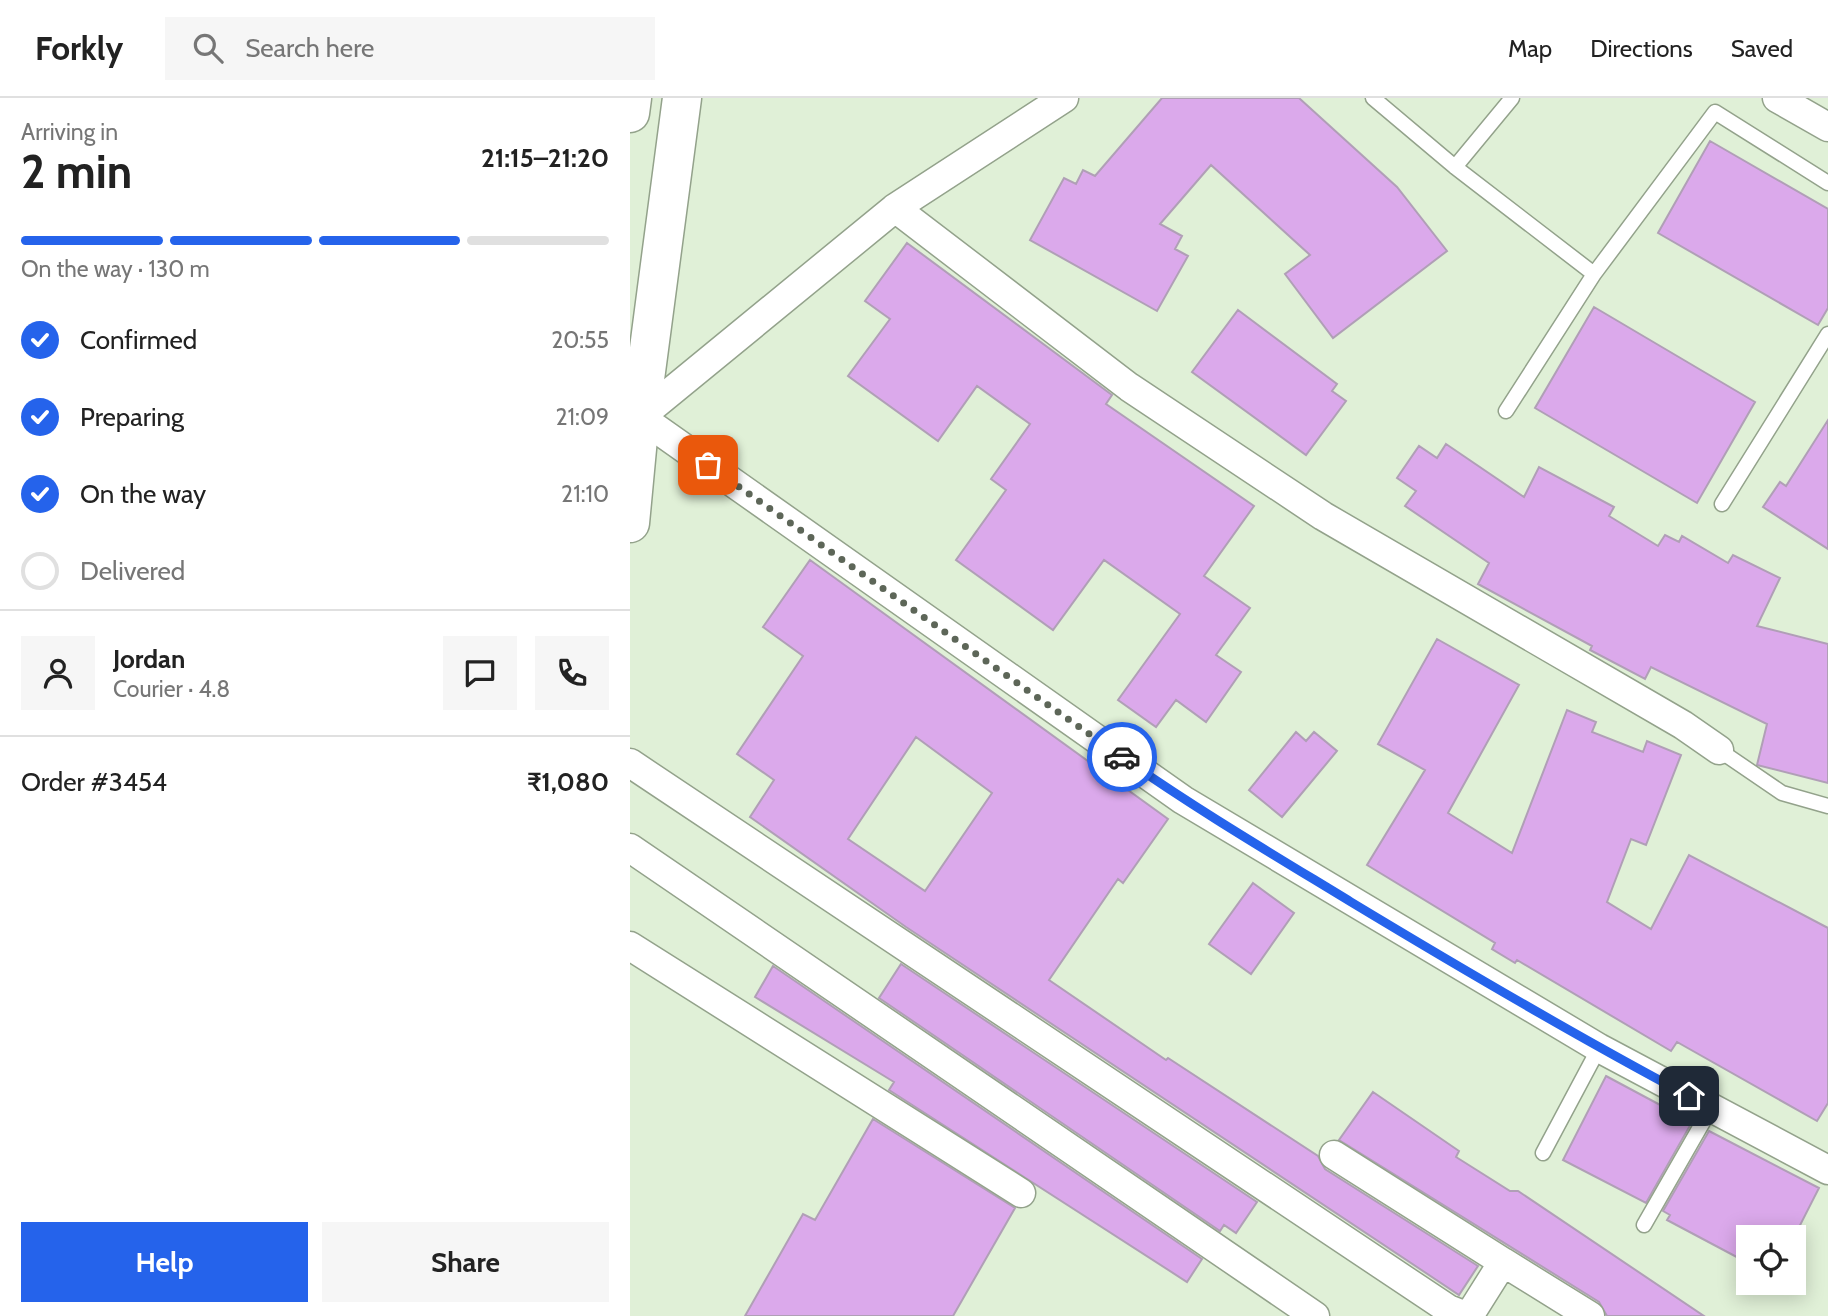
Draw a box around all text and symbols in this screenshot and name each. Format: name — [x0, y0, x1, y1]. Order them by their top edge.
search box — [165, 17, 655, 80]
text: Forkly — [35, 28, 123, 68]
icon: search — [189, 29, 227, 67]
text: Search here — [245, 32, 374, 64]
text: Map — [1508, 34, 1552, 63]
text: Directions — [1590, 34, 1693, 63]
text: Saved — [1731, 34, 1793, 63]
text: Arriving in — [21, 118, 118, 146]
text: 21:15–21:20 — [481, 142, 609, 174]
text: 2 min — [21, 144, 132, 200]
text: On the way · 130 m — [21, 255, 210, 283]
icon: check — [21, 321, 59, 359]
text: Confirmed — [80, 324, 197, 356]
text: 20:55 — [551, 326, 609, 354]
icon: check — [21, 398, 59, 436]
text: Preparing — [80, 401, 184, 433]
text: 21:09 — [556, 403, 609, 431]
pin — [678, 435, 738, 495]
icon: bag — [689, 446, 727, 484]
icon: check — [21, 475, 59, 513]
text: On the way — [80, 478, 206, 510]
text: 21:10 — [561, 480, 609, 508]
text: Delivered — [80, 555, 185, 587]
button: person — [21, 636, 95, 710]
button: chat — [443, 636, 517, 710]
button: phone — [535, 636, 609, 710]
text: Jordan — [113, 643, 185, 675]
text: Courier · 4.8 — [113, 675, 230, 703]
courier — [1087, 722, 1157, 792]
icon: car — [1103, 738, 1141, 776]
text: Order #3454 — [21, 766, 167, 798]
text: ₹1,080 — [527, 766, 609, 798]
pin — [1659, 1066, 1719, 1126]
icon: home — [1670, 1077, 1708, 1115]
button: Help — [21, 1222, 308, 1302]
button: Share — [322, 1222, 609, 1302]
map controls — [1736, 1225, 1806, 1295]
button: locate — [1736, 1225, 1806, 1295]

